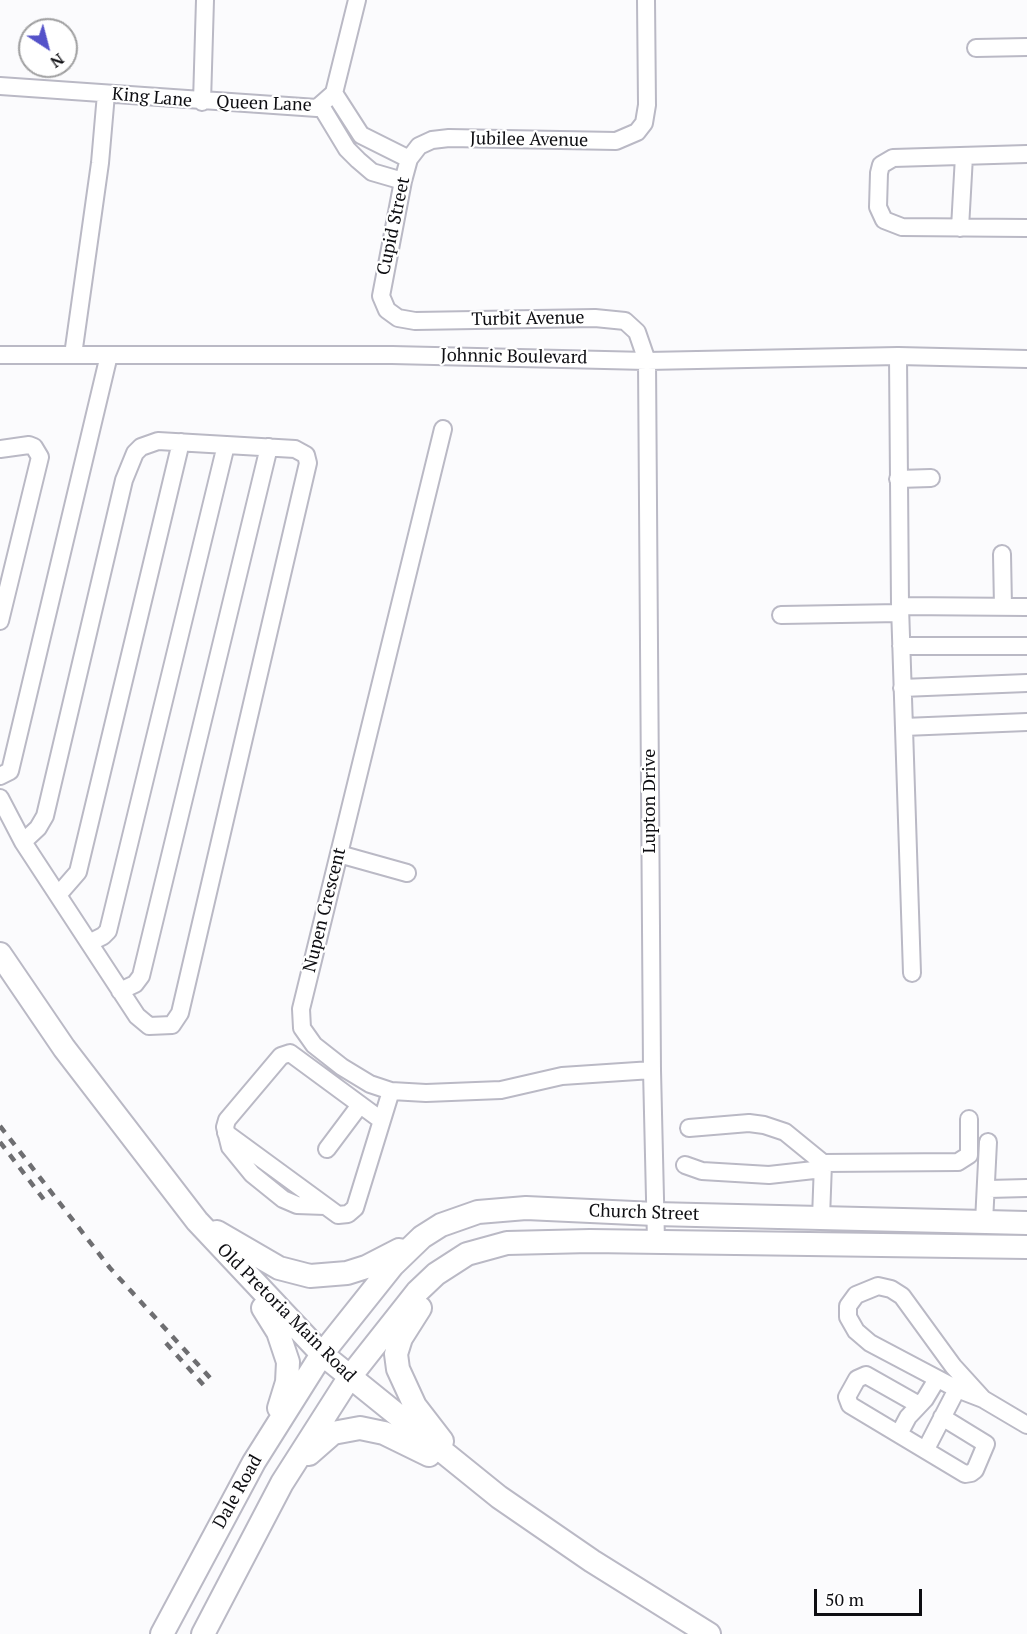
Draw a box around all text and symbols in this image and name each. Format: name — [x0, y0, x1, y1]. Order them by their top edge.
north arrow — [18, 18, 78, 78]
text: N — [46, 48, 69, 73]
street label: King Lane — [111, 84, 193, 112]
street label: Queen Lane — [216, 92, 312, 116]
street label: Jubilee Avenue — [470, 128, 588, 152]
street label: Cupid Street — [373, 175, 415, 277]
street label: Turbit Avenue — [471, 307, 585, 331]
street label: Johnnic Boulevard — [440, 345, 588, 369]
street label: Lupton Drive — [639, 749, 661, 853]
street label: Nupen Crescent — [299, 845, 351, 975]
street label: Church Street — [588, 1200, 700, 1226]
street label: Old Pretoria Main Road — [212, 1239, 360, 1387]
street label: Dale Road — [209, 1451, 267, 1533]
scale bar — [817, 1577, 925, 1615]
text: 50 m — [825, 1587, 864, 1611]

